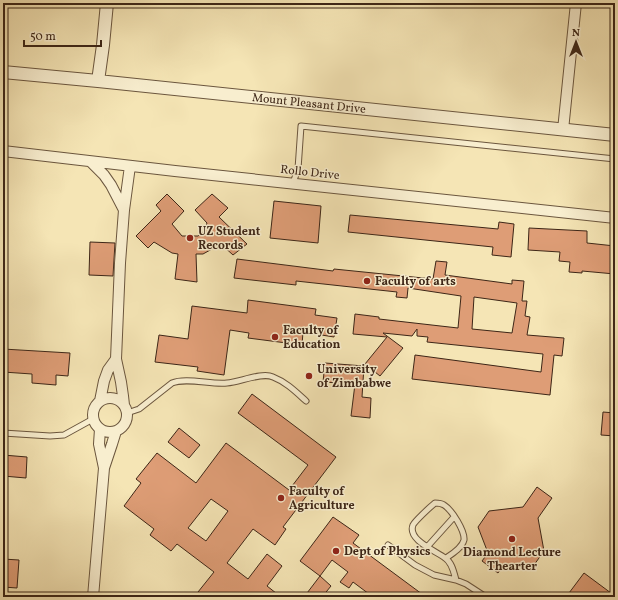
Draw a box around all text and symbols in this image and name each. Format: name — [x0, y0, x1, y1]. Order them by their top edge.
scale bar — [24, 22, 101, 48]
north arrow — [556, 22, 596, 62]
text: N — [572, 26, 580, 41]
text: 50 m — [30, 29, 56, 45]
street label: Mount Pleasant Drive — [251, 90, 367, 118]
street label: Rollo Drive — [279, 162, 341, 184]
place label: UZ Student Records — [198, 224, 261, 254]
marker: UZ Student Records — [185, 233, 195, 243]
place label: Faculty of arts — [375, 274, 456, 290]
marker: Faculty of arts — [362, 276, 372, 286]
place label: Faculty of Education — [283, 323, 340, 353]
marker: Faculty of Education — [270, 332, 280, 342]
place label: University of Zimbabwe — [317, 362, 391, 392]
marker: University of Zimbabwe — [304, 371, 314, 381]
place label: Faculty of Agriculture — [289, 484, 355, 514]
marker: Faculty of Agriculture — [276, 493, 286, 503]
marker: Diamond Lecture Thearter — [507, 534, 517, 544]
place label: Dept of Physics — [344, 544, 431, 560]
place label: Diamond Lecture Thearter — [463, 545, 561, 575]
marker: Dept of Physics — [331, 546, 341, 556]

